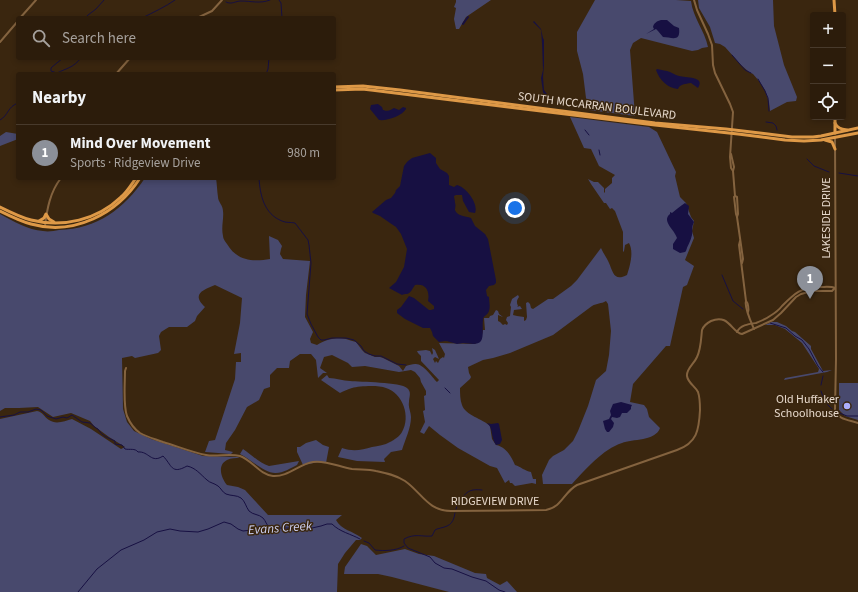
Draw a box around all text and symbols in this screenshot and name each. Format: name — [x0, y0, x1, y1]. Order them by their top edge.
map controls — [810, 12, 846, 120]
button: + — [810, 12, 846, 48]
search box — [16, 16, 336, 60]
icon: search — [30, 27, 52, 49]
text: Search here — [62, 28, 136, 49]
button: − — [810, 48, 846, 84]
button: locate — [810, 84, 846, 120]
text: Nearby — [32, 86, 86, 110]
street label: SOUTH MCCARRAN BOULEVARD — [517, 88, 677, 124]
text: Mind Over Movement — [70, 133, 211, 154]
text: 1 — [42, 144, 48, 162]
text: 980 m — [287, 144, 320, 162]
text: Sports · Ridgeview Drive — [70, 154, 200, 172]
street label: LAKESIDE DRIVE — [818, 177, 835, 259]
your location — [505, 198, 525, 218]
pin: 1 — [797, 266, 823, 299]
place label: Old Huffaker Schoolhouse — [774, 391, 840, 422]
marker: Old Huffaker Schoolhouse — [842, 401, 852, 411]
street label: RIDGEVIEW DRIVE — [451, 493, 539, 510]
water label: Evans Creek — [247, 517, 313, 539]

